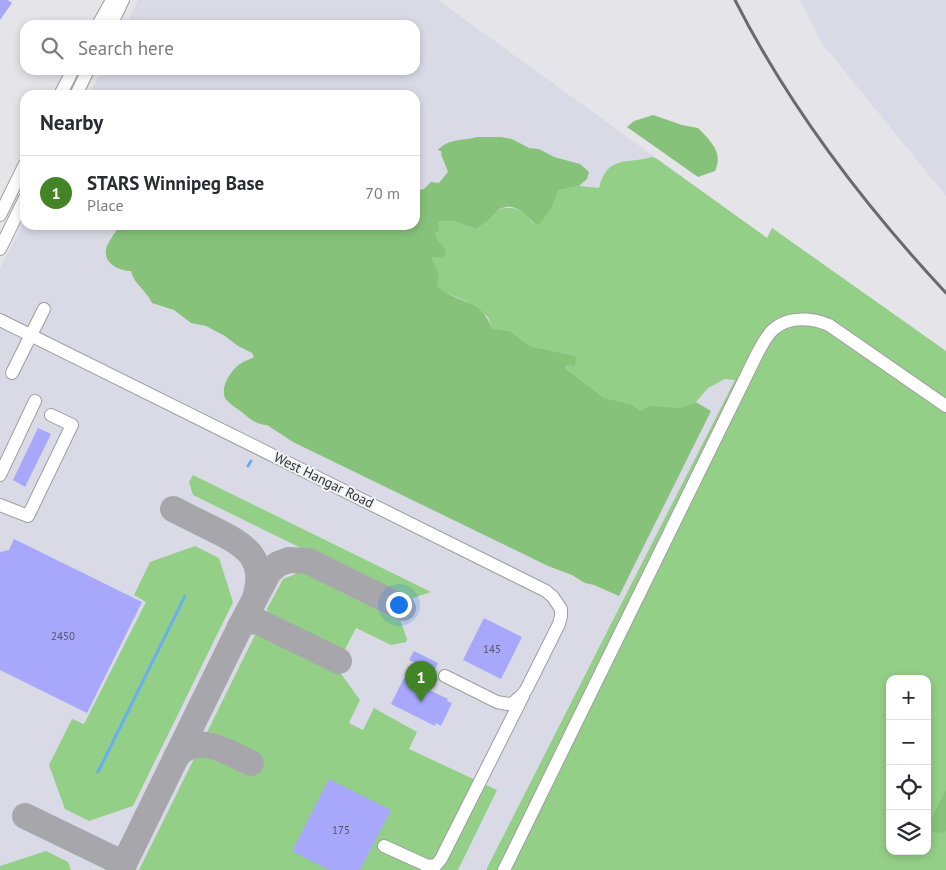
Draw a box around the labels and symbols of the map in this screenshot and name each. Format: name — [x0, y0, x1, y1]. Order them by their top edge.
street label: West Hangar Road — [271, 448, 377, 512]
your location — [386, 592, 412, 618]
house number: 2450 — [51, 629, 75, 643]
house number: 145 — [483, 642, 501, 656]
pin: 1 — [405, 661, 437, 702]
house number: 175 — [332, 823, 350, 837]

